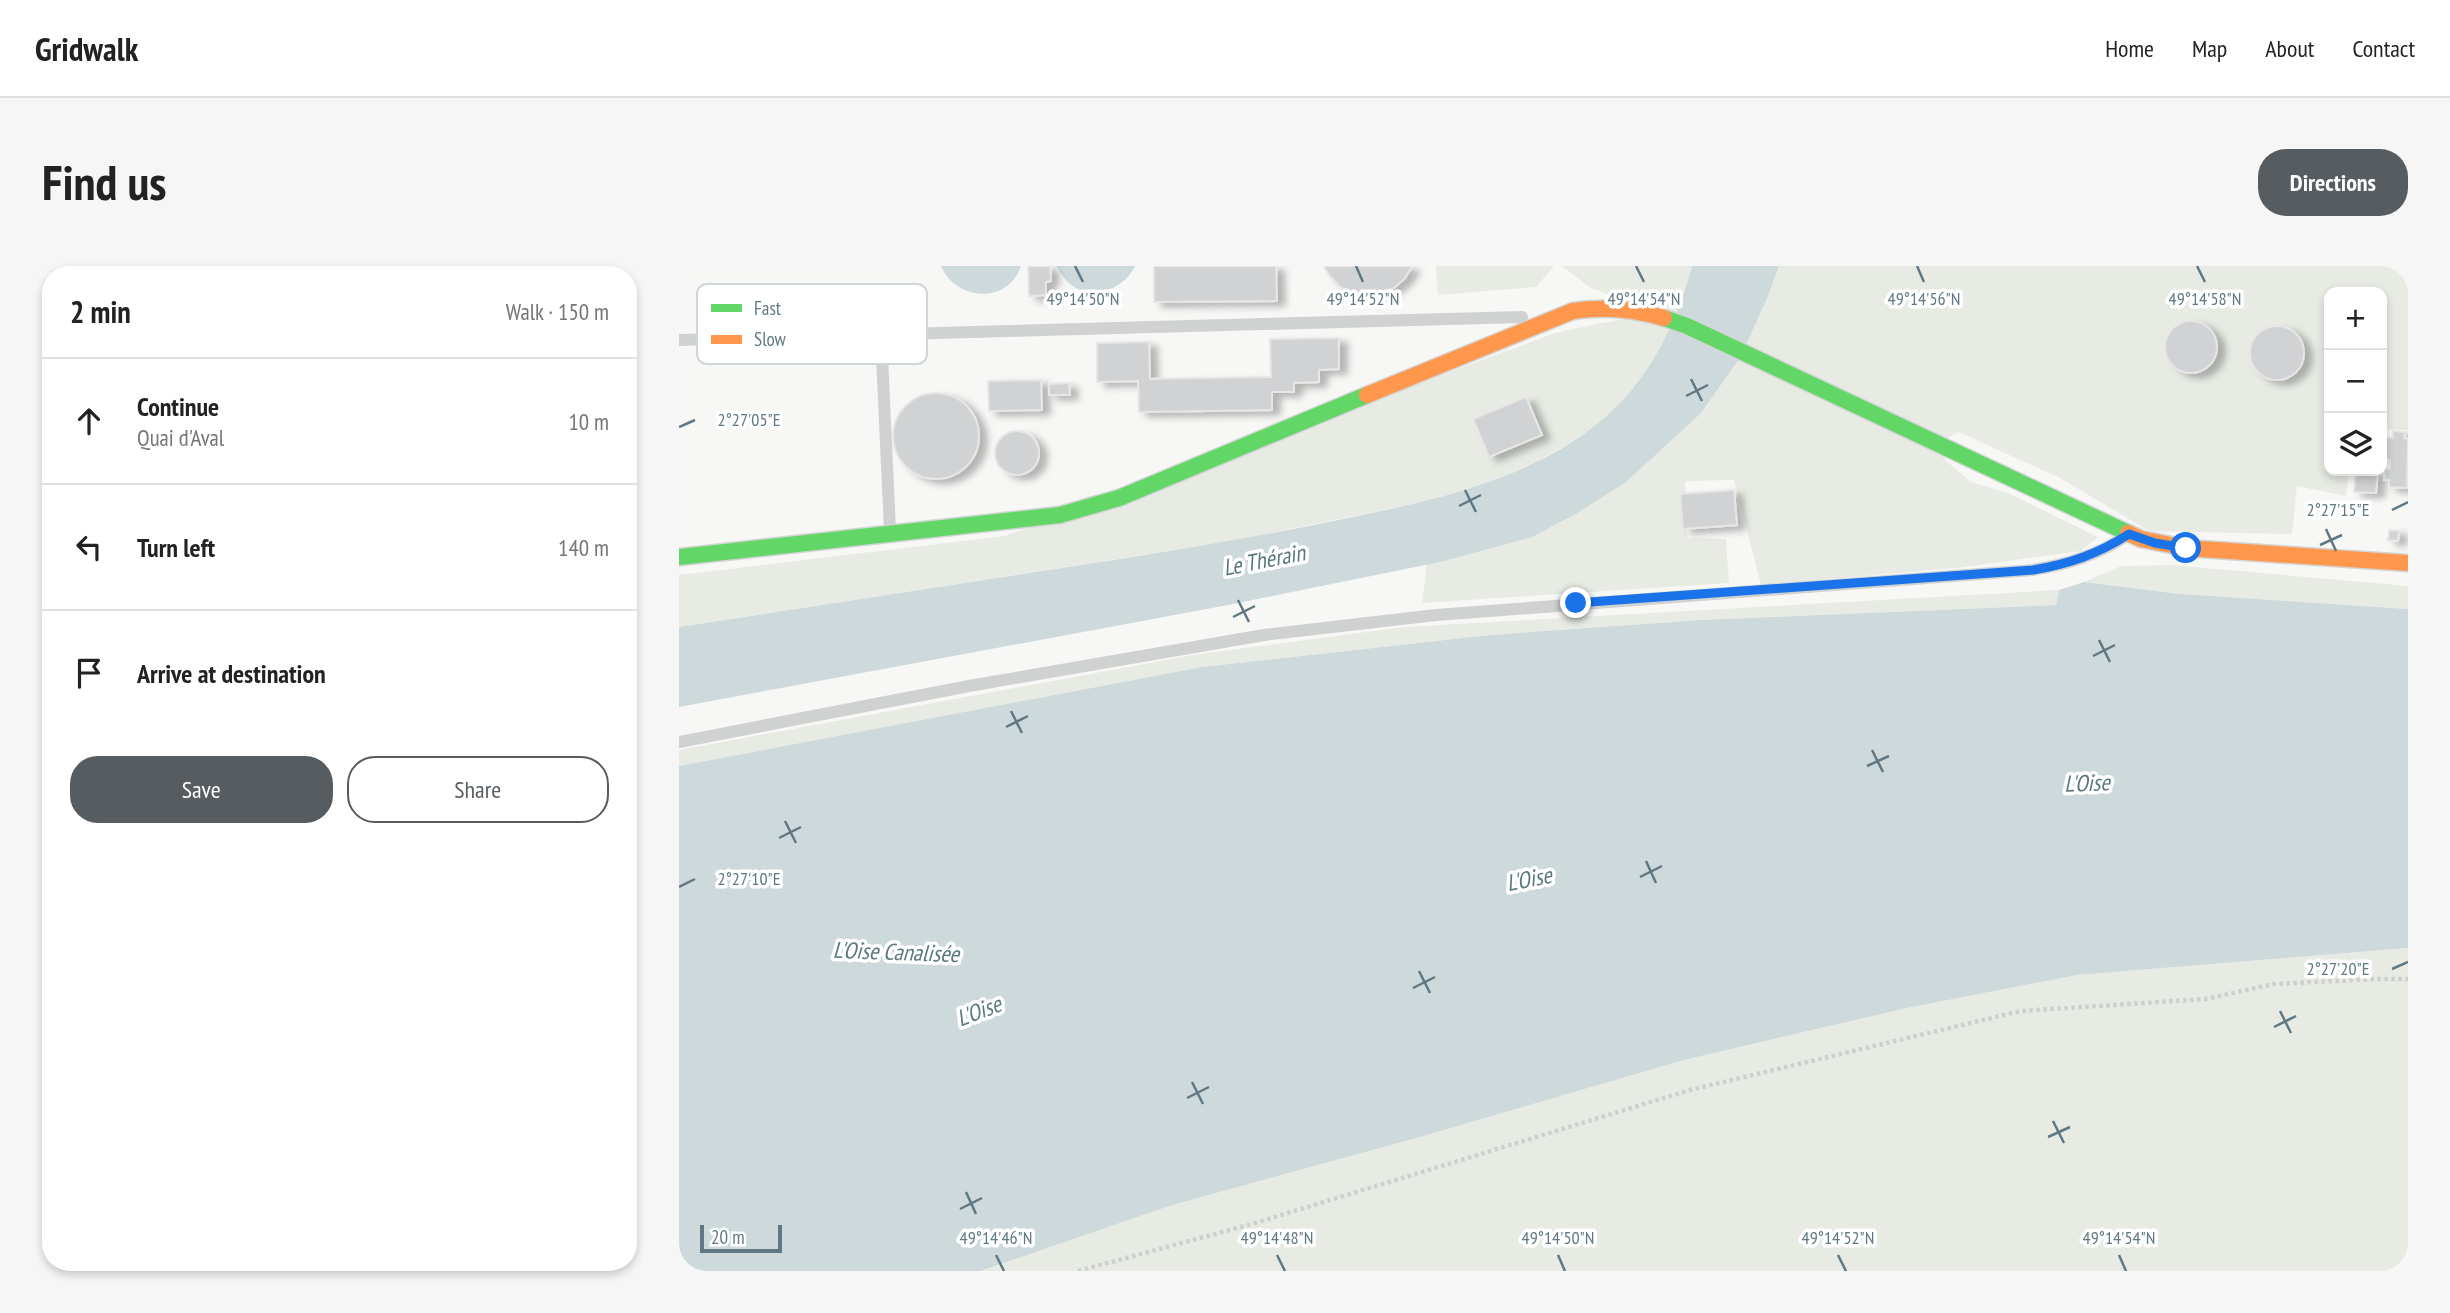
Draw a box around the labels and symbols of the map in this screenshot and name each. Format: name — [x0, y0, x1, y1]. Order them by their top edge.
legend — [697, 284, 927, 364]
text: 49°14'50"N — [1047, 287, 1119, 310]
text: 49°14'52"N — [1327, 287, 1399, 310]
text: 49°14'54"N — [1608, 287, 1680, 310]
text: 49°14'56"N — [1888, 287, 1960, 310]
text: 49°14'58"N — [2169, 287, 2241, 310]
text: Fast — [754, 296, 782, 320]
text: Slow — [754, 327, 787, 351]
text: 2°27'05"E — [718, 408, 780, 431]
text: 2°27'15"E — [2307, 498, 2369, 521]
route start — [2170, 532, 2201, 563]
water label: Le Thérain — [1220, 537, 1309, 582]
route end — [1560, 587, 1591, 618]
water label: L'Oise — [2064, 767, 2112, 798]
water label: L'Oise — [1504, 860, 1555, 897]
text: 2°27'10"E — [718, 867, 780, 890]
water label: L'Oise Canalisée — [833, 935, 961, 968]
text: 2°27'20"E — [2307, 957, 2369, 980]
water label: L'Oise — [952, 988, 1007, 1032]
scale bar — [700, 1222, 782, 1254]
text: 49°14'46"N — [960, 1226, 1032, 1249]
text: 49°14'48"N — [1241, 1226, 1313, 1249]
text: 49°14'50"N — [1522, 1226, 1594, 1249]
text: 49°14'52"N — [1802, 1226, 1874, 1249]
text: 49°14'54"N — [2083, 1226, 2155, 1249]

